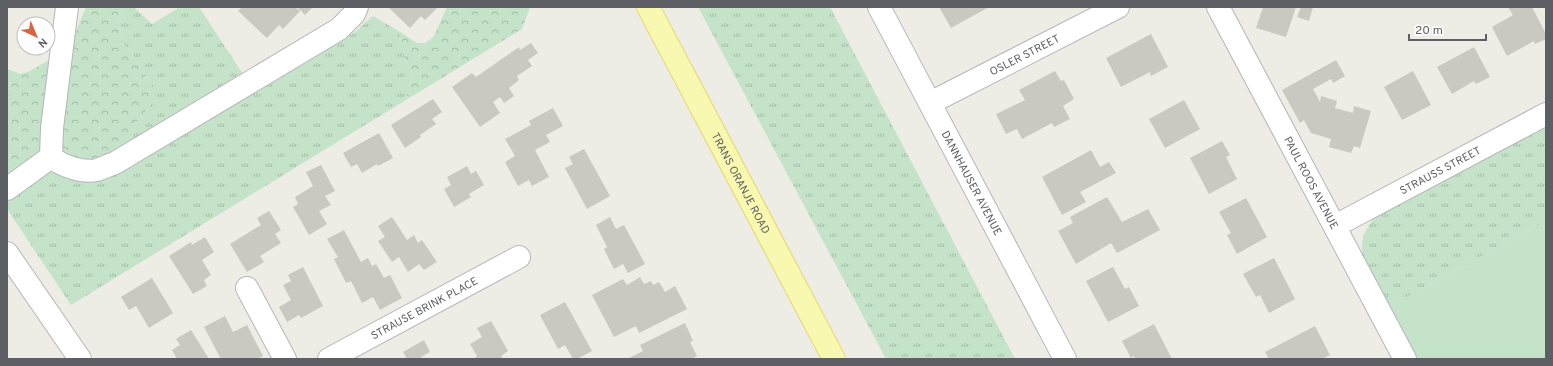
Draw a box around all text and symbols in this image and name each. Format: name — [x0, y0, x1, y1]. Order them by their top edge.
north arrow — [16, 16, 56, 56]
scale bar — [1409, 16, 1486, 42]
text: 20 m — [1415, 23, 1443, 39]
street label: OSLER STREET — [987, 32, 1062, 79]
text: N — [35, 35, 50, 50]
street label: DANNHAUSER AVENUE — [938, 129, 1004, 238]
street label: TRANS ORANJE ROAD — [708, 130, 773, 236]
street label: PAUL ROOS AVENUE — [1280, 134, 1341, 232]
street label: STRAUSS STREET — [1398, 144, 1484, 198]
street label: STRAUSE BRINK PLACE — [369, 274, 480, 343]

